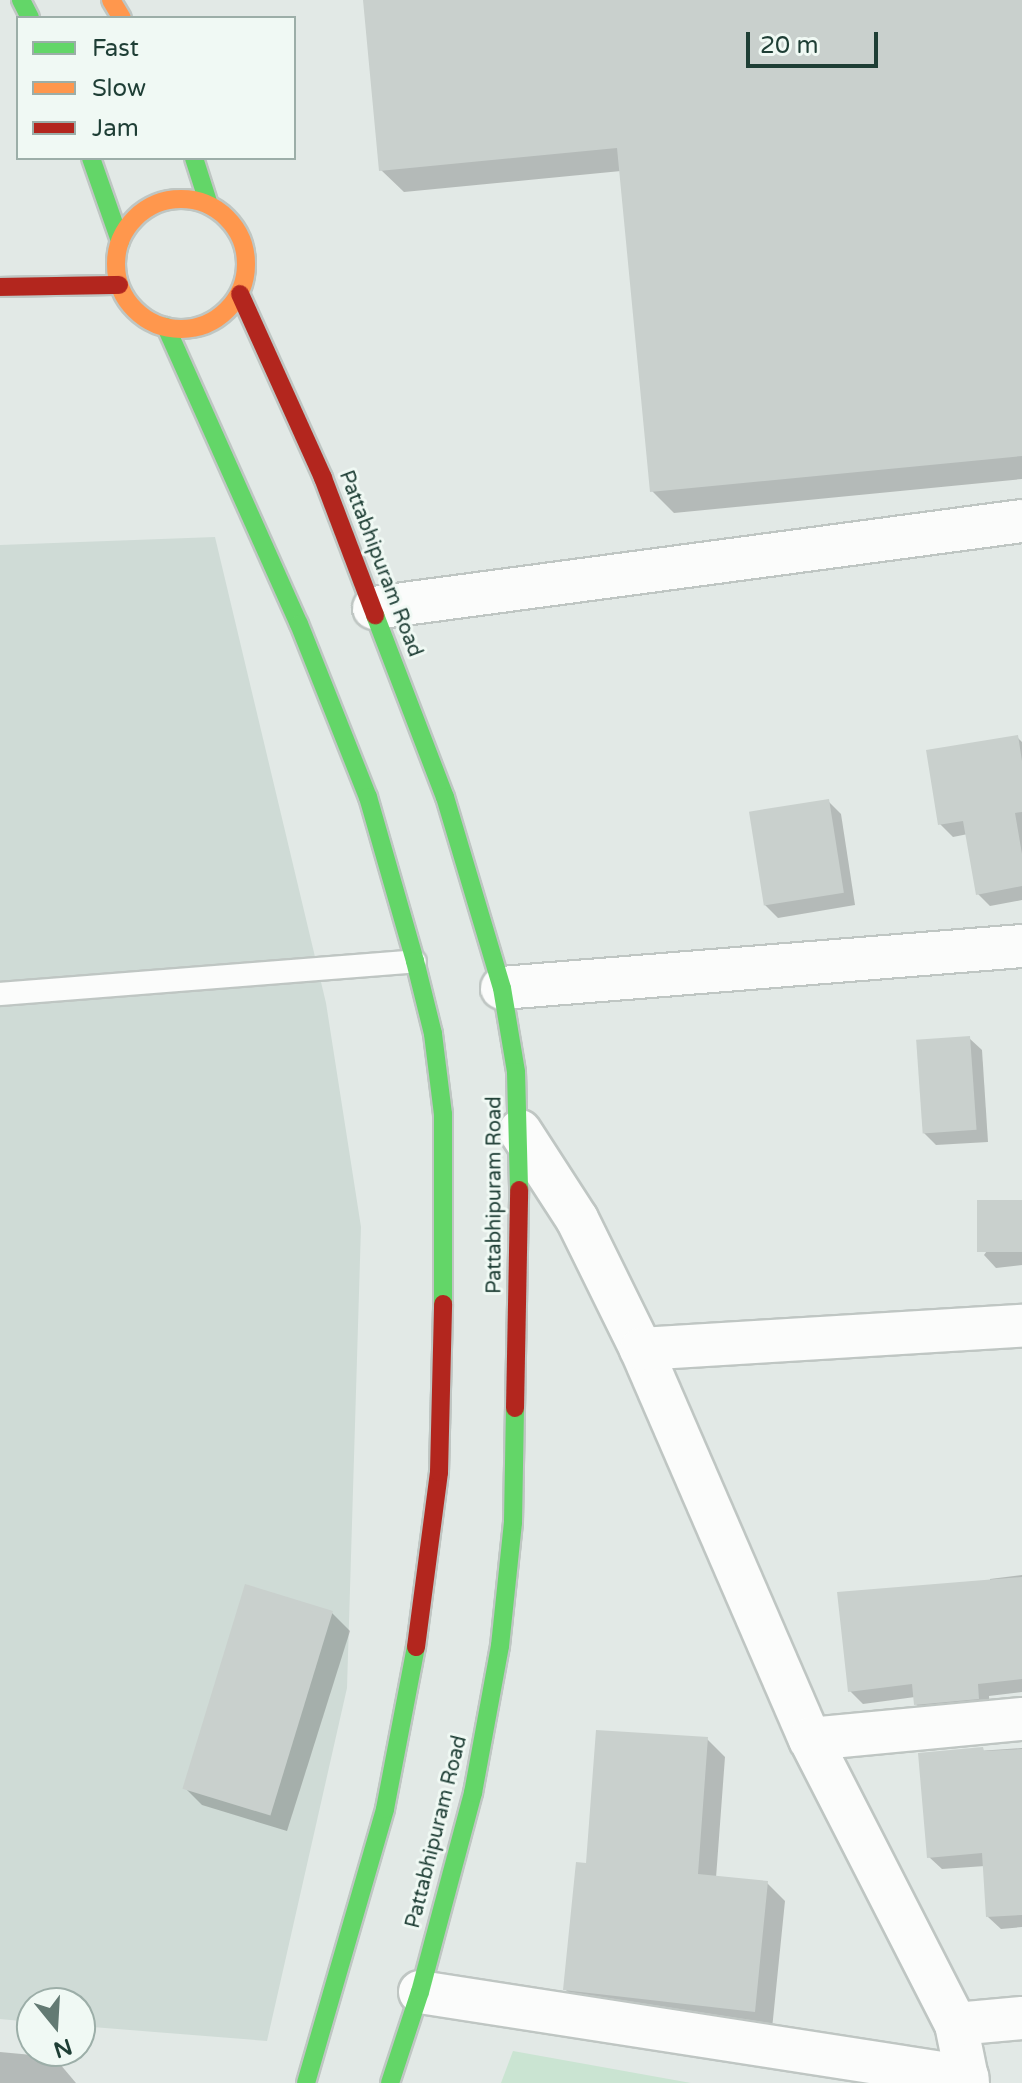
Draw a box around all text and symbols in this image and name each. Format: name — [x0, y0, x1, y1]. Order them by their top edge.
legend — [16, 16, 296, 160]
scale bar — [750, 16, 882, 66]
text: 20 m — [760, 31, 818, 60]
text: Fast — [92, 34, 139, 63]
text: Slow — [92, 74, 146, 103]
text: Jam — [92, 114, 139, 143]
street label: Pattabhipuram Road — [333, 467, 427, 661]
street label: Pattabhipuram Road — [483, 1096, 507, 1294]
street label: Pattabhipuram Road — [401, 1733, 473, 1931]
north arrow — [16, 1987, 96, 2067]
text: N — [50, 2033, 75, 2063]

